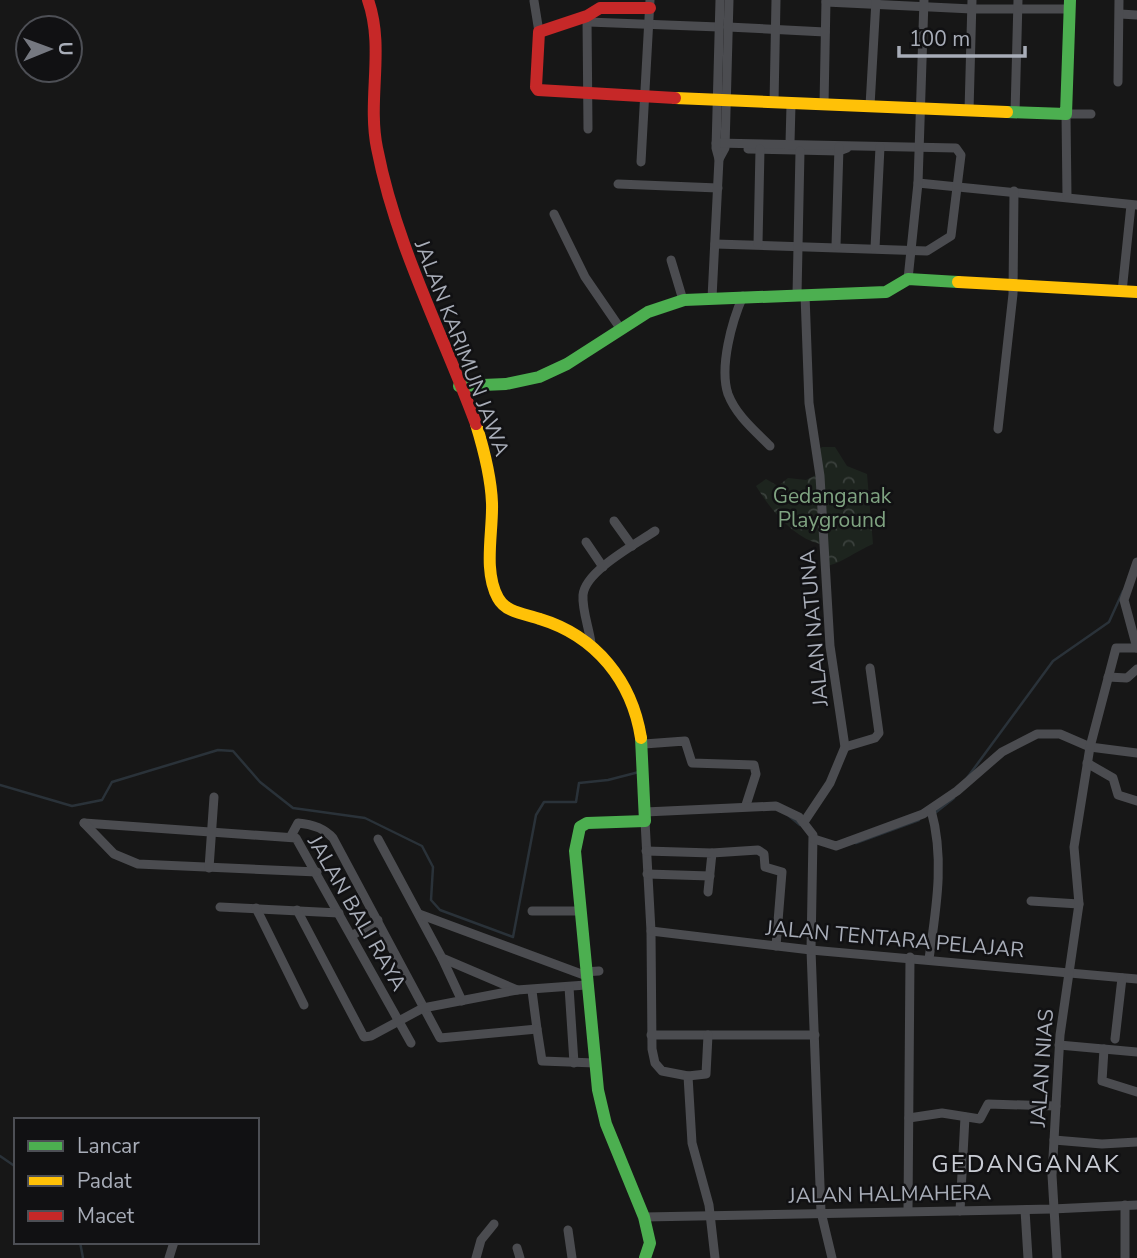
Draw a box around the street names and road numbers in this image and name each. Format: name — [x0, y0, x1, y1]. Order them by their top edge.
street label: JALAN KARIMUN JAWA — [408, 235, 516, 460]
street label: JALAN NATUNA — [793, 548, 835, 709]
street label: JALAN BALI RAYA — [301, 829, 413, 996]
street label: JALAN TENTARA PELAJAR — [764, 914, 1025, 964]
street label: JALAN NIAS — [1024, 1008, 1060, 1129]
street label: JALAN HALMAHERA — [787, 1178, 992, 1210]

